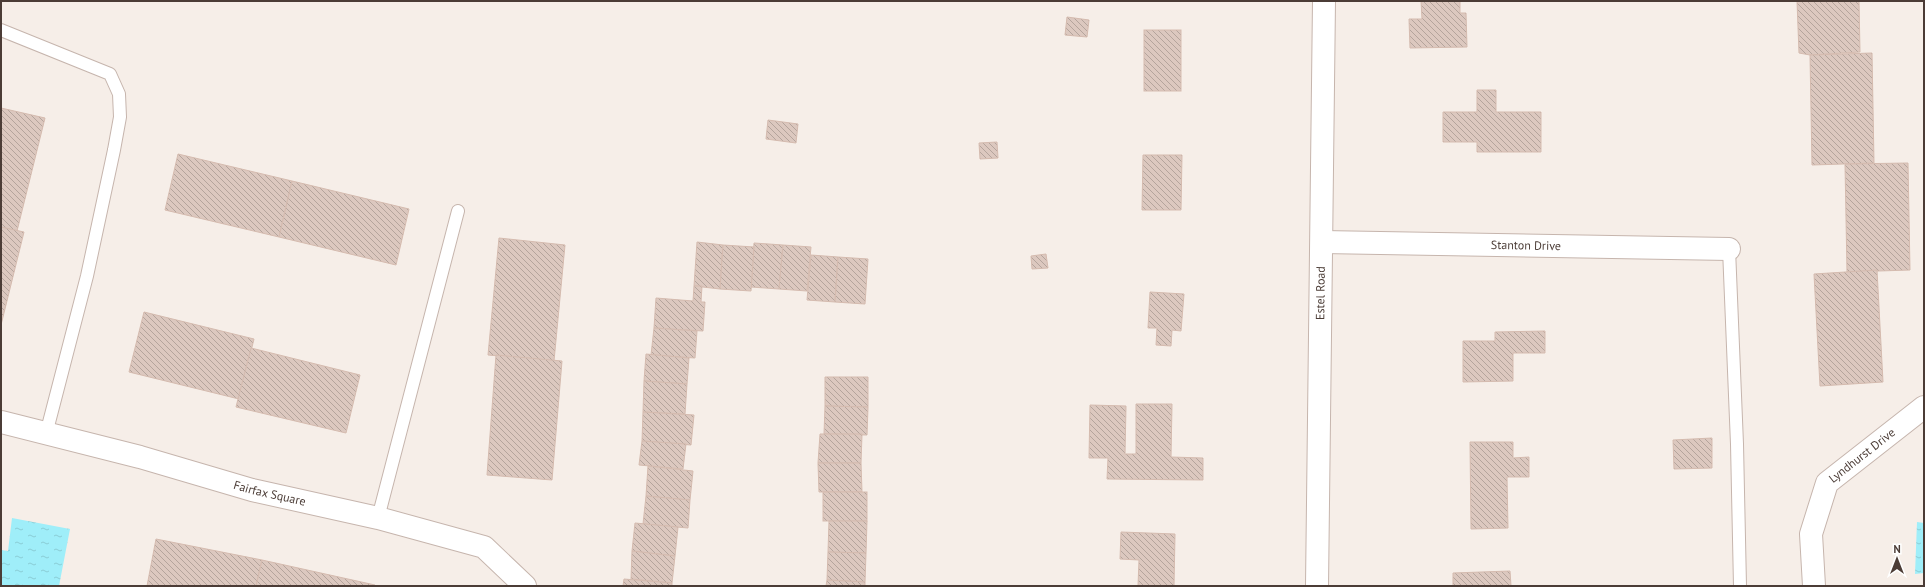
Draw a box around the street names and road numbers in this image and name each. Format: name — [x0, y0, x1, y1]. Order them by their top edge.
street label: Stanton Drive — [1491, 237, 1561, 253]
street label: Estel Road — [1312, 266, 1328, 320]
street label: Lyndhurst Drive — [1826, 425, 1898, 486]
street label: Fairfax Square — [232, 477, 307, 509]

